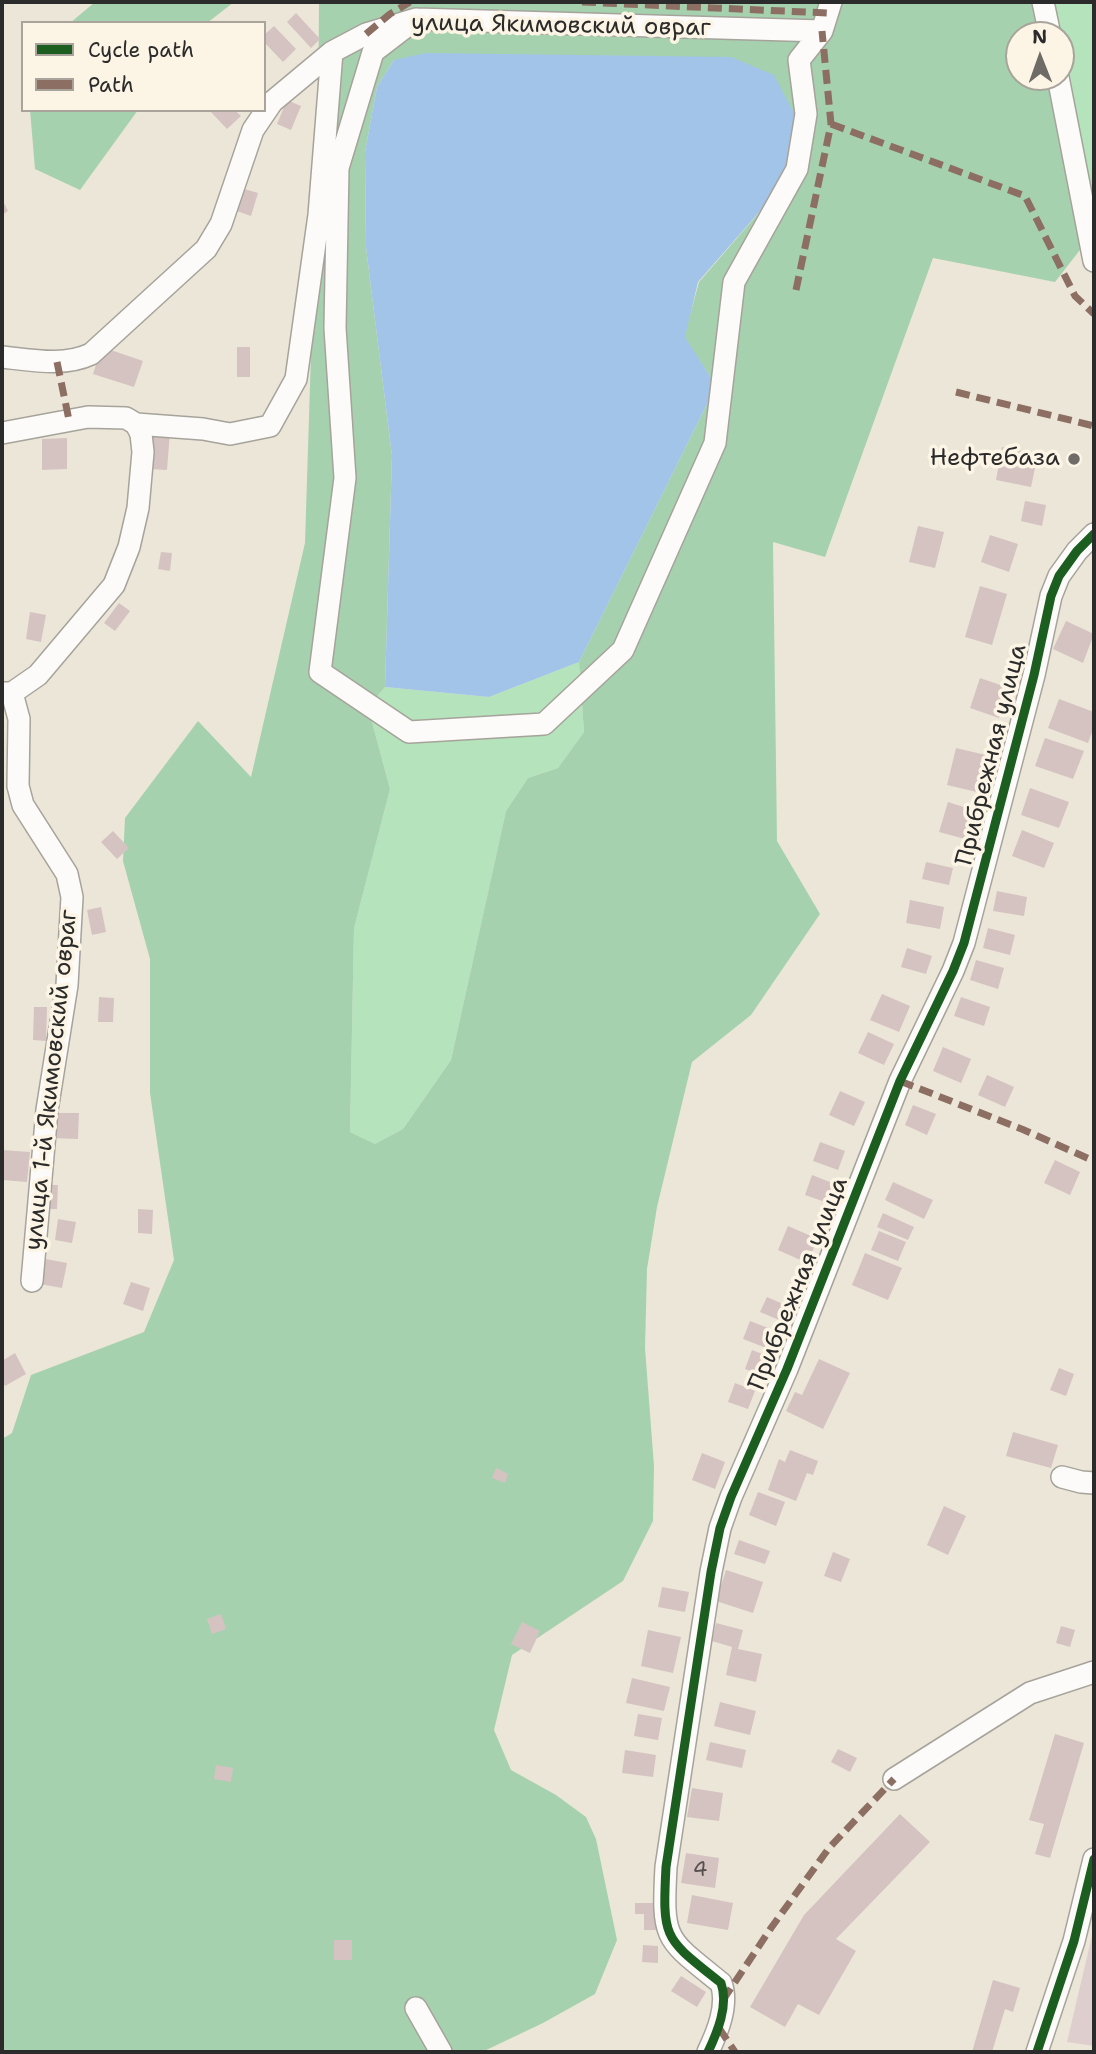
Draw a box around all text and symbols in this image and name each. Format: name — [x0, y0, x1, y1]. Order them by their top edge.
street label: улица Якимовский овраг — [411, 9, 711, 43]
legend — [21, 21, 266, 112]
north arrow — [1005, 21, 1075, 91]
text: N — [1032, 24, 1047, 49]
text: Cycle path — [88, 36, 194, 64]
text: Path — [88, 71, 134, 99]
place label: Нефтебаза — [930, 445, 1060, 473]
marker: Нефтебаза — [1066, 451, 1082, 467]
street label: Прибрежная улица — [951, 641, 1033, 869]
street label: улица 1-й Якимовский овраг — [20, 908, 84, 1252]
street label: Прибрежная улица — [743, 1173, 855, 1395]
house number: 4 — [693, 1858, 707, 1884]

